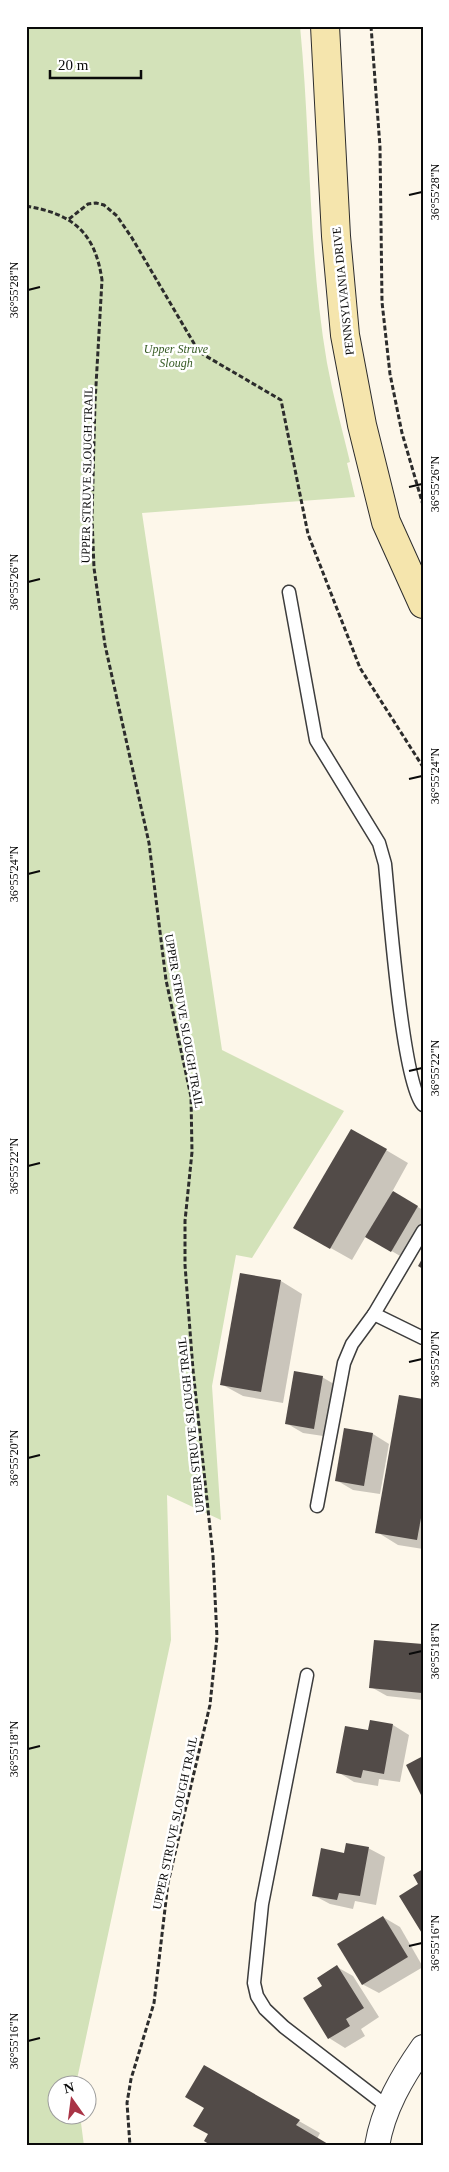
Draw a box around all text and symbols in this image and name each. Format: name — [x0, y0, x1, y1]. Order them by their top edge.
scale bar — [50, 48, 141, 80]
text: 20 m — [58, 57, 89, 73]
text: 36°55'28"N — [428, 163, 442, 220]
street label: PENNSYLVANIA DRIVE — [329, 226, 357, 356]
text: 36°55'28"N — [7, 261, 21, 318]
park label: Upper Struve Slough — [144, 342, 209, 370]
street label: UPPER STRUVE SLOUGH TRAIL — [78, 386, 96, 564]
text: 36°55'26"N — [428, 455, 442, 512]
text: 36°55'26"N — [7, 553, 21, 610]
text: 36°55'24"N — [428, 747, 442, 804]
text: 36°55'24"N — [7, 845, 21, 902]
street label: UPPER STRUVE SLOUGH TRAIL — [162, 933, 206, 1109]
text: 36°55'22"N — [428, 1039, 442, 1096]
text: 36°55'22"N — [7, 1137, 21, 1194]
text: 36°55'20"N — [428, 1330, 442, 1387]
street label: UPPER STRUVE SLOUGH TRAIL — [175, 1336, 207, 1514]
text: 36°55'20"N — [7, 1429, 21, 1486]
text: 36°55'18"N — [428, 1622, 442, 1679]
text: 36°55'18"N — [7, 1720, 21, 1777]
street label: UPPER STRUVE SLOUGH TRAIL — [150, 1735, 200, 1911]
text: 36°55'16"N — [428, 1914, 442, 1971]
text: 36°55'16"N — [7, 2012, 21, 2069]
north arrow — [48, 2074, 98, 2124]
text: N — [62, 2079, 76, 2096]

